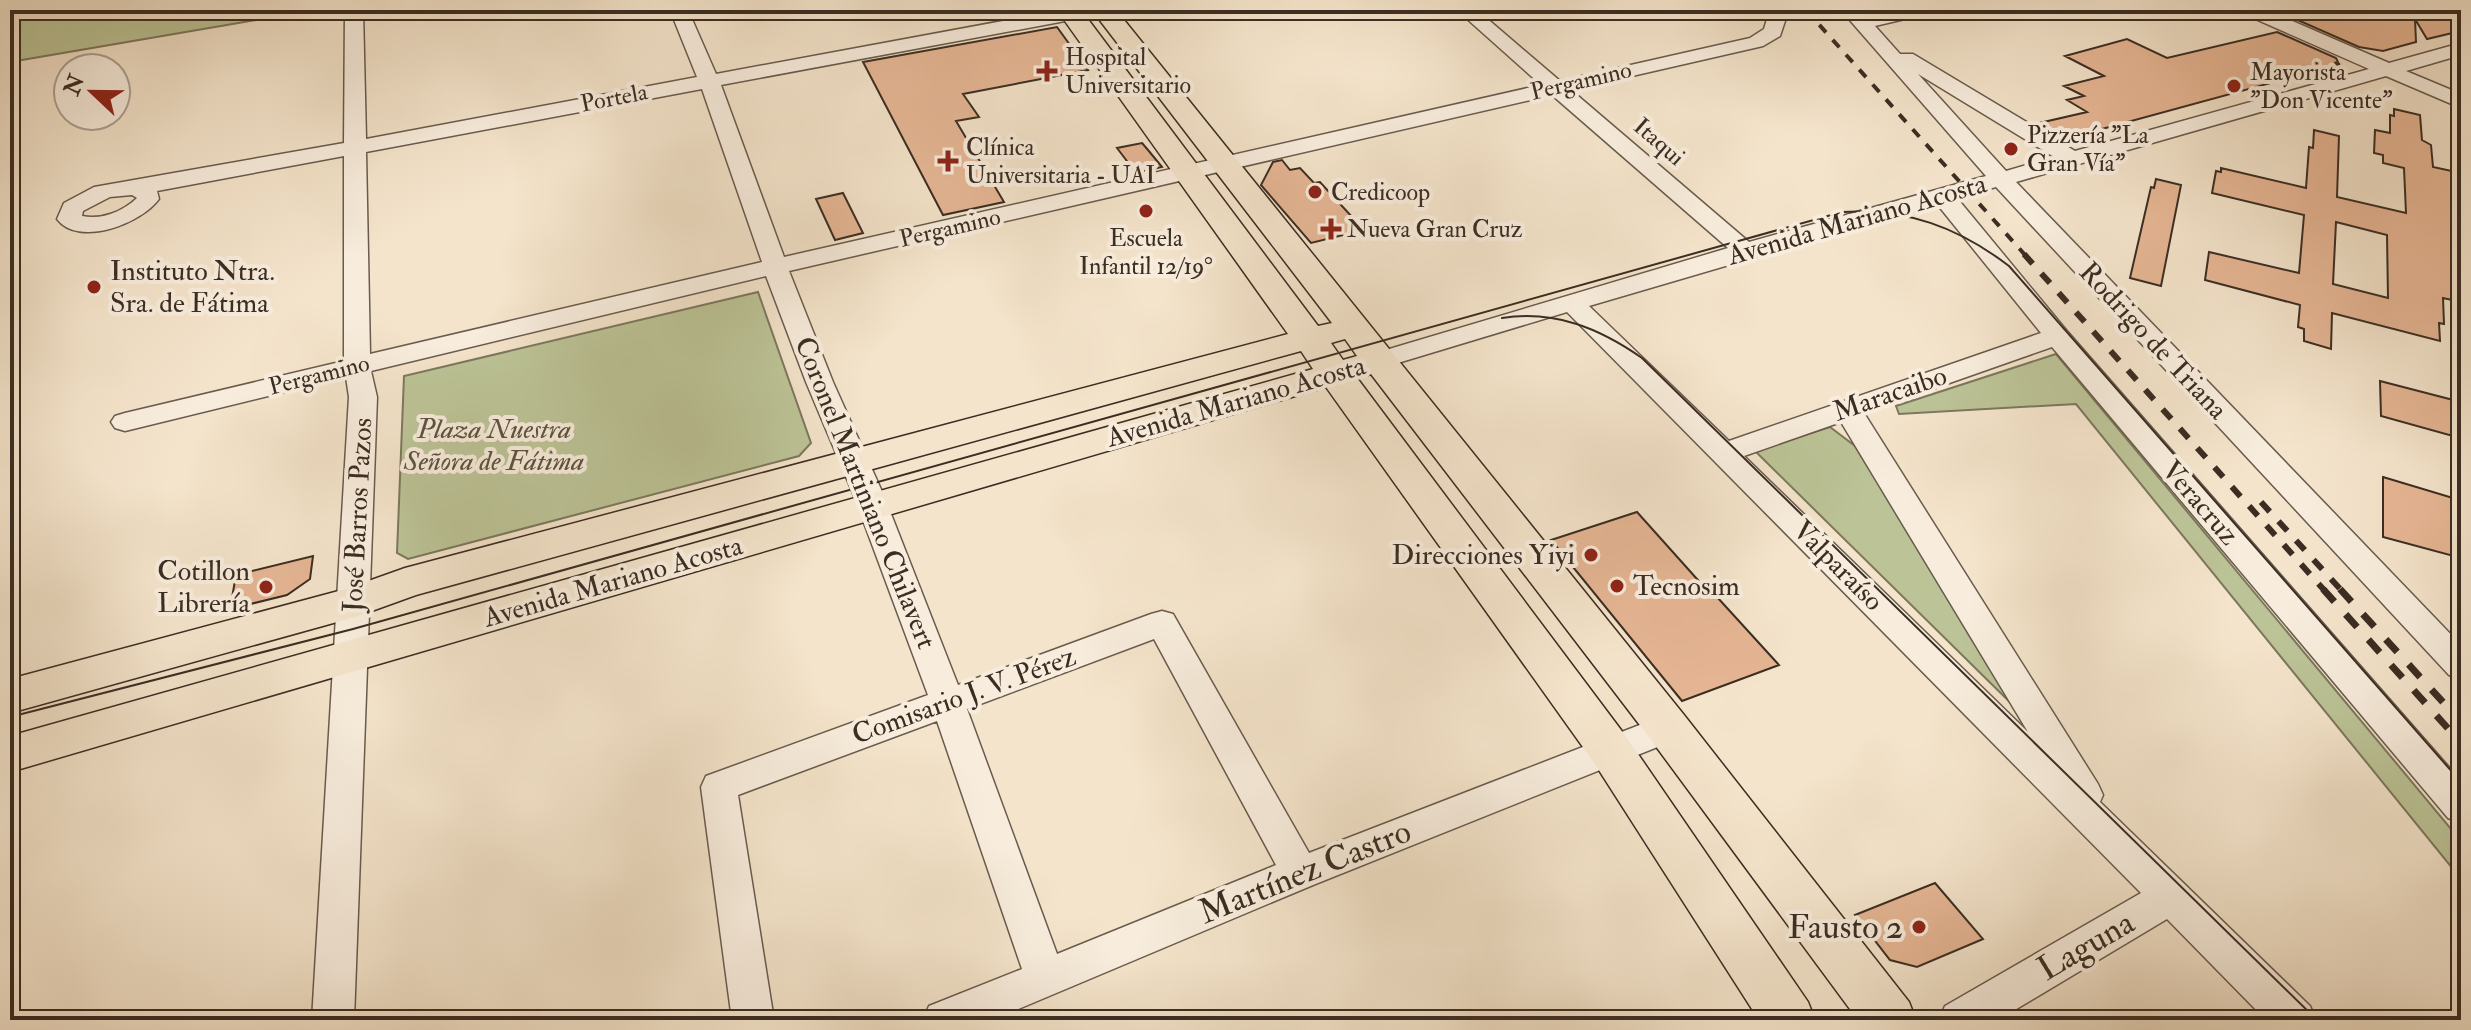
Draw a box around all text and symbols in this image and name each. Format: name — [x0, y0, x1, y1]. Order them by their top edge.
place label: Hospital Universitario — [1065, 42, 1191, 101]
north arrow — [52, 52, 132, 132]
street label: Pergamino — [1527, 54, 1635, 108]
place label: Mayorista "Don Vicente" — [2250, 57, 2393, 116]
marker: Hospital Universitario — [1036, 60, 1058, 82]
text: N — [57, 70, 91, 100]
street label: Portela — [578, 76, 651, 120]
marker: Mayorista "Don Vicente" — [2225, 77, 2243, 95]
street label: Itaqui — [1627, 111, 1691, 173]
place label: Pizzería "La Gran Vía" — [2027, 120, 2150, 179]
place label: Clínica Universitaria - UAI — [966, 132, 1155, 191]
marker: Pizzería "La Gran Vía" — [2002, 140, 2020, 158]
marker: Clínica Universitaria - UAI — [937, 150, 959, 172]
street label: Avenida Mariano Acosta — [1723, 166, 1991, 274]
place label: Credicoop — [1331, 177, 1430, 208]
marker: Credicoop — [1306, 183, 1324, 201]
street label: Pergamino — [896, 201, 1004, 255]
marker: Escuela Infantil 12/19° — [1137, 202, 1155, 220]
place label: Nueva Gran Cruz — [1347, 214, 1523, 245]
marker: Nueva Gran Cruz — [1322, 220, 1340, 238]
place label: Escuela Infantil 12/19° — [1079, 223, 1213, 282]
place label: Instituto Ntra. Sra. de Fátima — [110, 254, 275, 321]
street label: Rodrigo de Triana — [2071, 255, 2235, 427]
marker: Instituto Ntra. Sra. de Fátima — [85, 278, 103, 296]
street label: Coronel Martiniano Chilavert — [786, 332, 944, 654]
street label: Pergamino — [265, 348, 373, 402]
street label: Avenida Mariano Acosta — [1102, 348, 1370, 456]
street label: Maracaibo — [1829, 358, 1951, 430]
park label: Plaza Nuestra Señora de Fátima — [403, 412, 584, 479]
street label: José Barros Pazos — [335, 417, 381, 614]
street label: Veracruz — [2154, 453, 2247, 553]
street label: Valparaíso — [1785, 513, 1891, 619]
street label: Avenida Mariano Acosta — [479, 528, 747, 636]
place label: Direcciones Yiyi — [1392, 538, 1575, 573]
marker: Direcciones Yiyi — [1582, 546, 1600, 564]
place label: Cotillon Librería — [157, 554, 250, 621]
place label: Tecnosim — [1633, 569, 1740, 604]
marker: Tecnosim — [1608, 577, 1626, 595]
marker: Cotillon Librería — [257, 578, 275, 596]
street label: Comisario J. V. Pérez — [847, 639, 1081, 753]
street label: Martínez Castro — [1193, 810, 1417, 934]
street label: Laguna — [2030, 901, 2143, 991]
place label: Fausto 2 — [1788, 906, 1903, 949]
marker: Fausto 2 — [1910, 918, 1928, 936]

